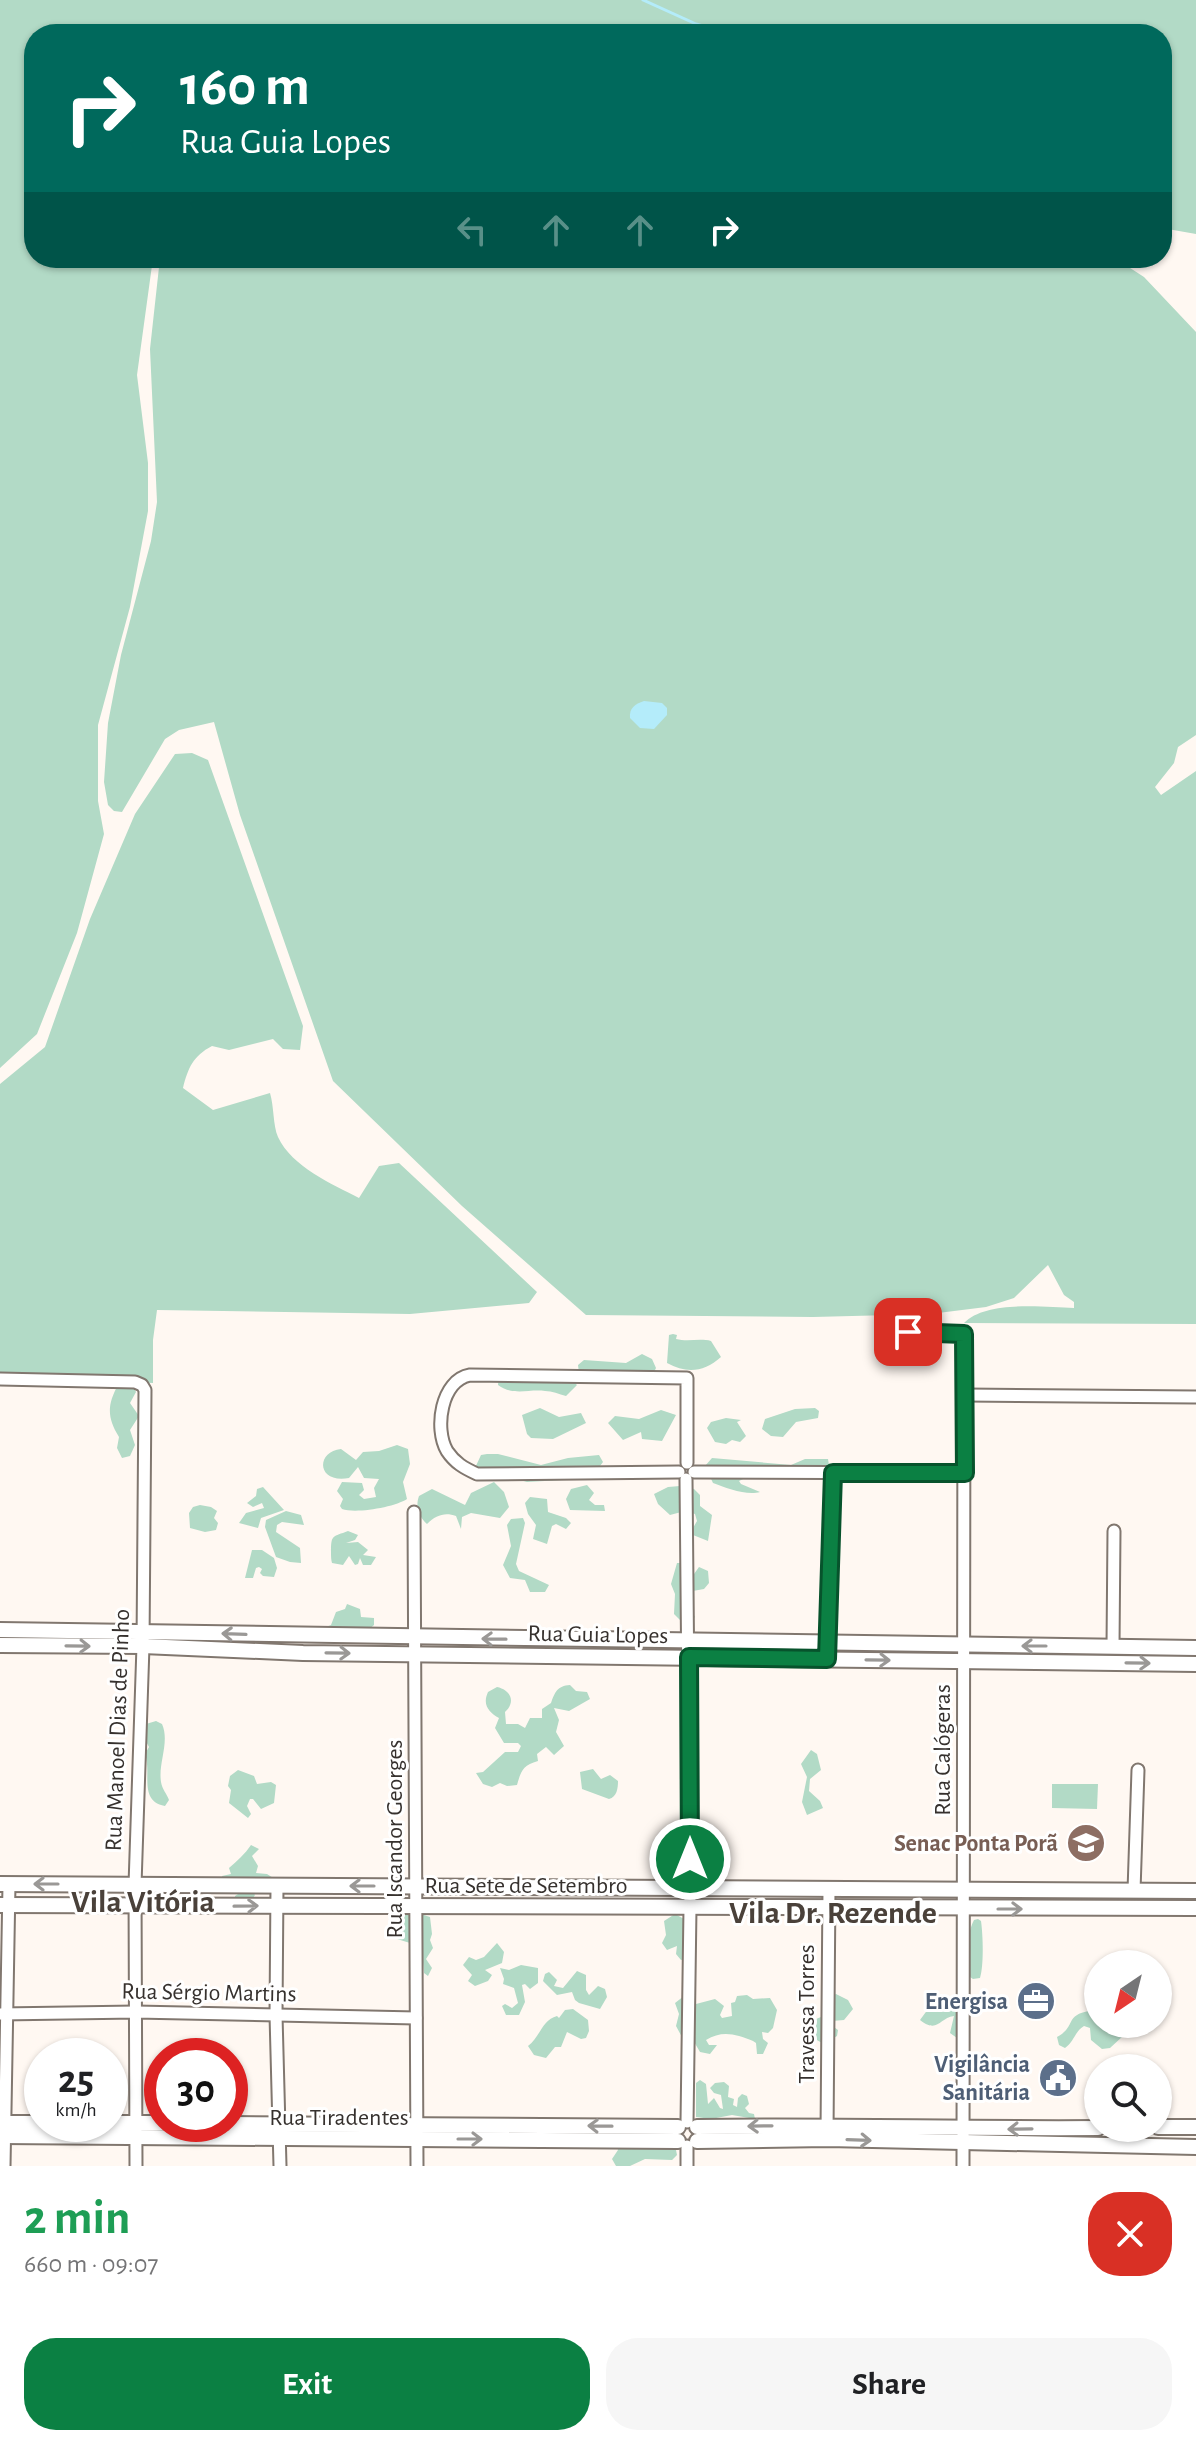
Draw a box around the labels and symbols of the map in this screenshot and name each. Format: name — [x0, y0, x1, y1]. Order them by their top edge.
pin — [874, 1298, 942, 1366]
street label: Rua Manoel Dias de Pinho — [102, 1608, 134, 1852]
street label: Rua Guia Lopes — [527, 1622, 669, 1648]
one-way arrow — [221, 1626, 248, 1641]
one-way arrow — [481, 1631, 508, 1647]
one-way arrow — [64, 1638, 91, 1654]
one-way arrow — [1021, 1638, 1048, 1654]
one-way arrow — [324, 1645, 351, 1661]
one-way arrow — [864, 1652, 891, 1668]
one-way arrow — [1124, 1655, 1151, 1671]
street label: Rua Calógeras — [931, 1684, 955, 1816]
street label: Rua Iscandor Georges — [383, 1740, 407, 1938]
position arrow — [648, 1817, 732, 1901]
school or university icon: Senac Ponta Porã — [1065, 1822, 1107, 1864]
place label: Senac Ponta Porã — [894, 1832, 1058, 1856]
street label: Rua Sete de Setembro — [425, 1874, 627, 1898]
one-way arrow — [33, 1877, 60, 1892]
one-way arrow — [349, 1878, 376, 1894]
district label: Vila Vitória — [71, 1886, 215, 1918]
district label: Vila Dr. Rezende — [729, 1897, 937, 1929]
one-way arrow — [232, 1898, 259, 1913]
one-way arrow — [996, 1901, 1023, 1917]
street label: Travessa Torres — [795, 1944, 819, 2084]
north arrow — [1084, 1950, 1172, 2038]
street label: Rua Sérgio Martins — [121, 1979, 297, 2007]
office icon: Energisa — [1015, 1980, 1057, 2022]
place label: Energisa — [925, 1990, 1008, 2014]
speed limit sign: 30 — [144, 2038, 248, 2142]
place label: Vigilância Sanitária — [934, 2053, 1030, 2105]
public building icon: Vigilância Sanitária — [1037, 2057, 1079, 2099]
street label: Rua Tiradentes — [269, 2106, 409, 2130]
one-way arrow — [587, 2118, 614, 2134]
one-way arrow — [747, 2118, 774, 2134]
one-way arrow — [1007, 2121, 1034, 2136]
one-way arrow — [456, 2132, 483, 2147]
one-way arrow — [845, 2133, 872, 2148]

